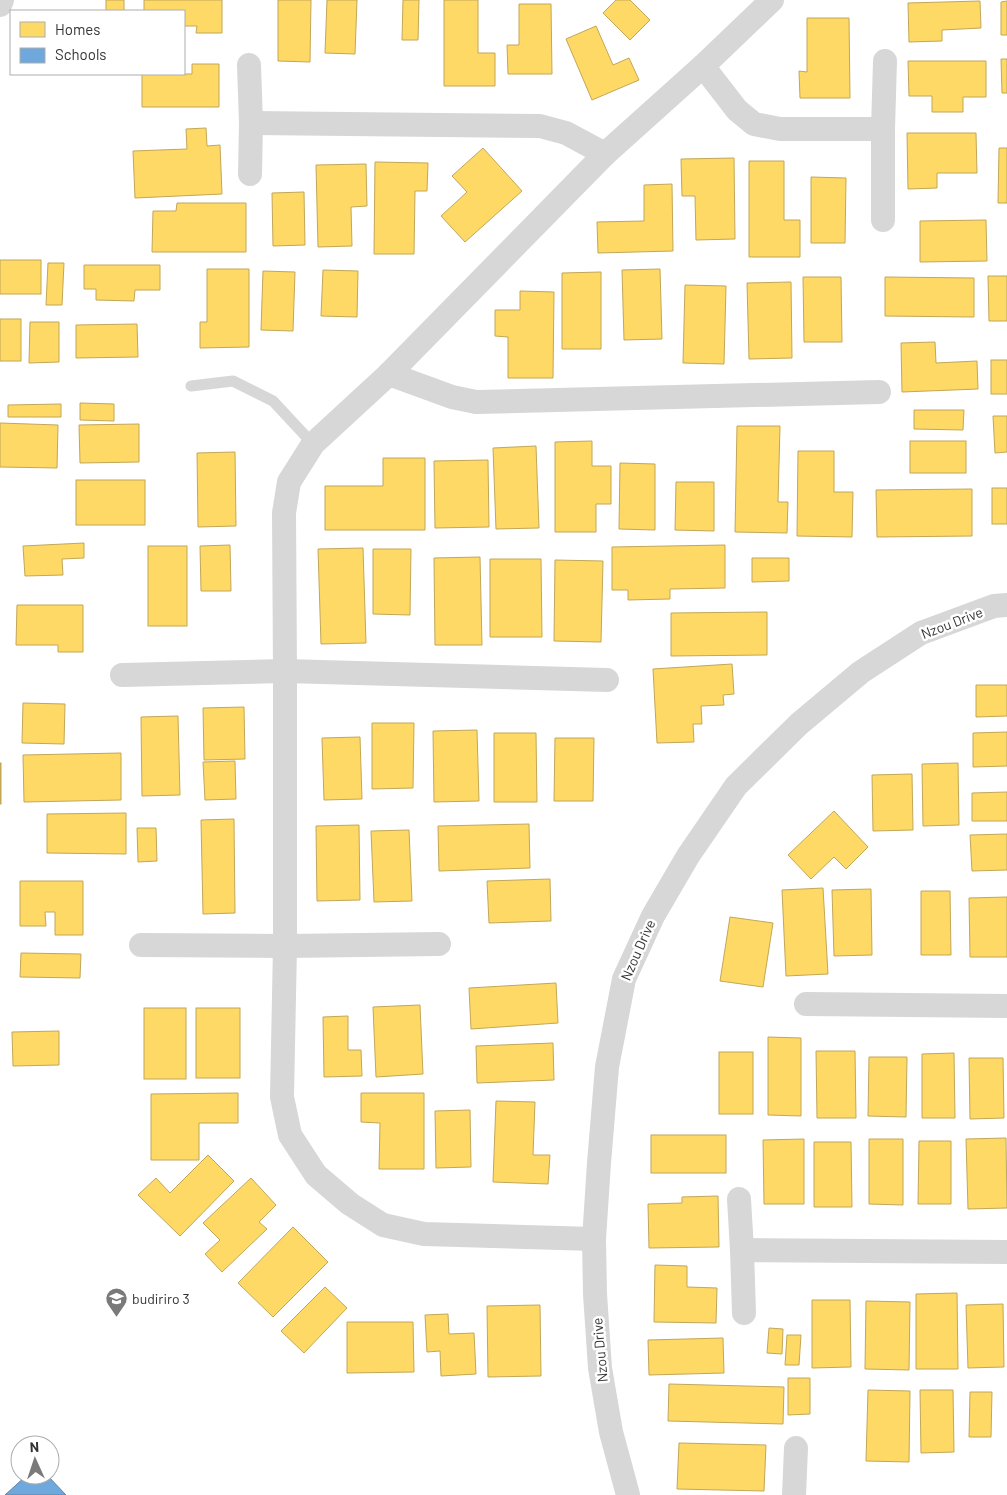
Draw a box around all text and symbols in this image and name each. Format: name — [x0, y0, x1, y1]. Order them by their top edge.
legend — [10, 10, 185, 75]
text: Homes — [55, 20, 100, 38]
text: Schools — [55, 45, 107, 63]
street label: Nzou Drive — [919, 603, 985, 642]
street label: Nzou Drive — [617, 917, 658, 983]
school or university icon: budiriro 3 — [104, 1287, 128, 1318]
place label: budiriro 3 — [132, 1290, 190, 1307]
street label: Nzou Drive — [588, 1317, 611, 1383]
north arrow — [10, 1435, 60, 1485]
text: N — [29, 1438, 39, 1455]

